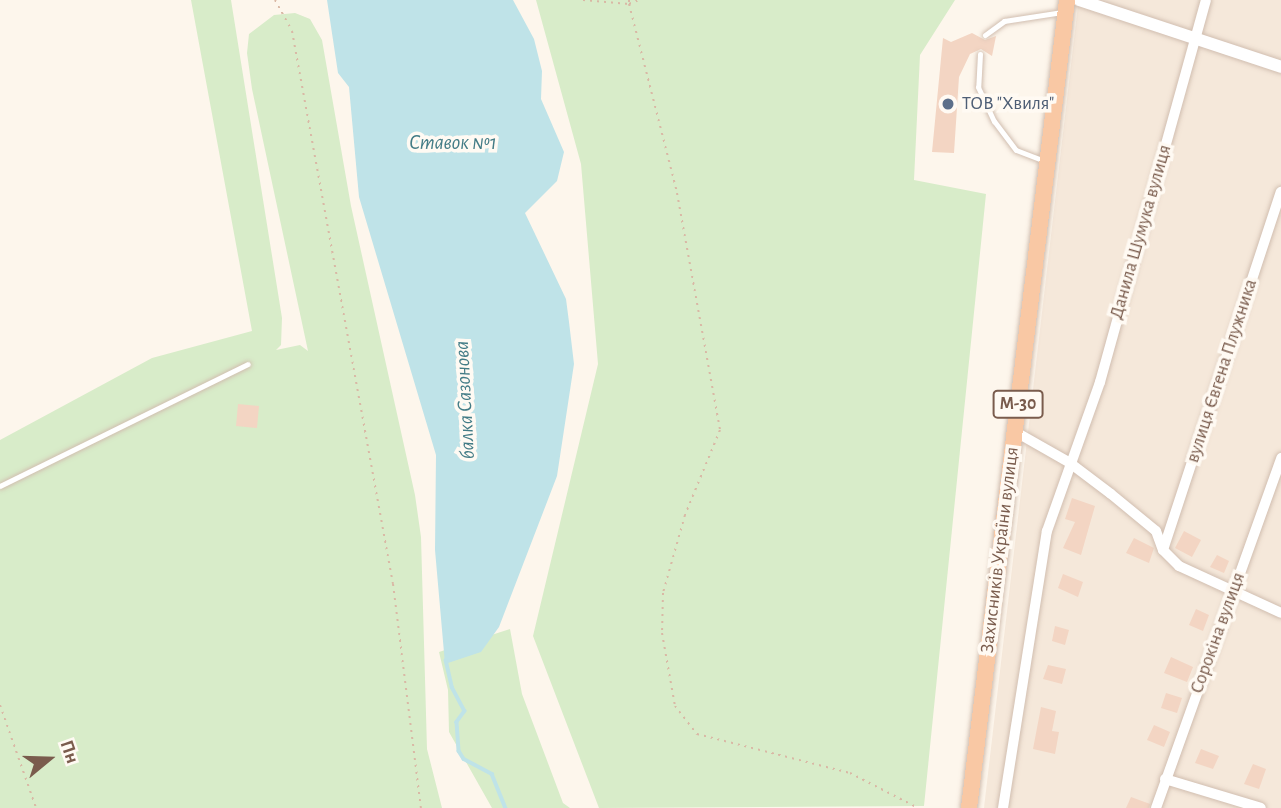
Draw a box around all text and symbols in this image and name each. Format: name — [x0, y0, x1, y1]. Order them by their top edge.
place label: ТОВ "Хвиля" — [962, 93, 1054, 115]
marker: ТОВ "Хвиля" — [940, 96, 956, 112]
water label: Ставок №1 — [409, 130, 497, 156]
street label: Данила Шумука вулиця — [1105, 142, 1177, 322]
street label: вулиця Євгена Плужника — [1182, 276, 1262, 466]
water label: балка Сазонова — [449, 340, 481, 460]
road number: М-30 — [992, 390, 1044, 418]
street label: Захисників України вулиця — [976, 446, 1024, 654]
street label: Сорокіна вулиця — [1186, 569, 1250, 697]
north arrow — [14, 724, 84, 794]
text: Пн — [57, 738, 82, 766]

